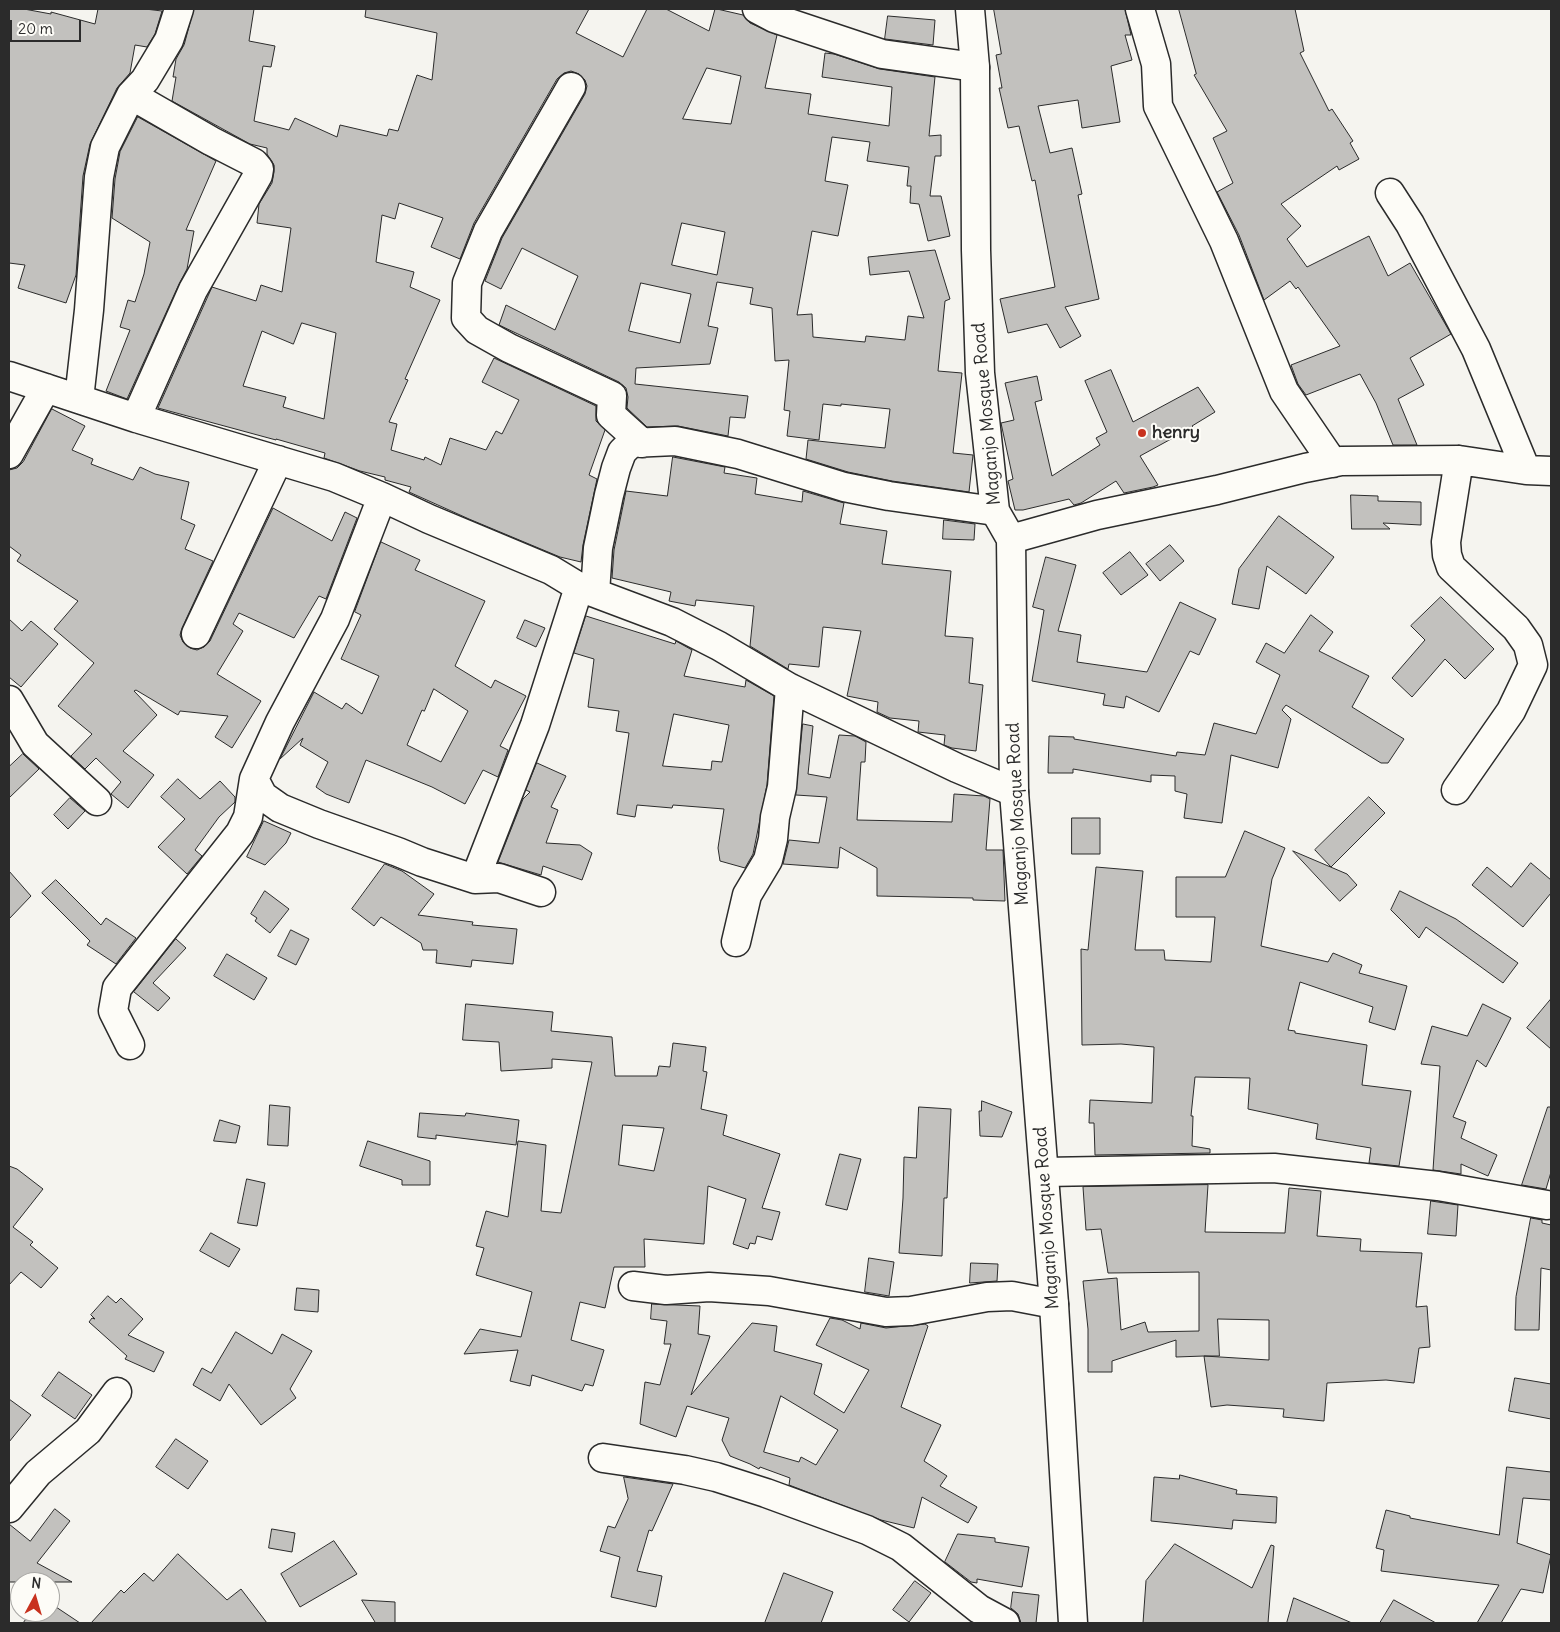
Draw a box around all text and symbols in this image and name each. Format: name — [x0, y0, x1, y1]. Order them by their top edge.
scale bar — [12, 10, 84, 42]
text: 20 m — [18, 19, 53, 38]
street label: Maganjo Mosque Road — [968, 322, 1006, 506]
place label: henry — [1152, 422, 1200, 444]
marker: henry — [1136, 427, 1148, 439]
street label: Maganjo Mosque Road — [1002, 722, 1034, 906]
street label: Maganjo Mosque Road — [1030, 1126, 1064, 1310]
north arrow — [10, 1572, 60, 1622]
text: N — [31, 1574, 42, 1593]

